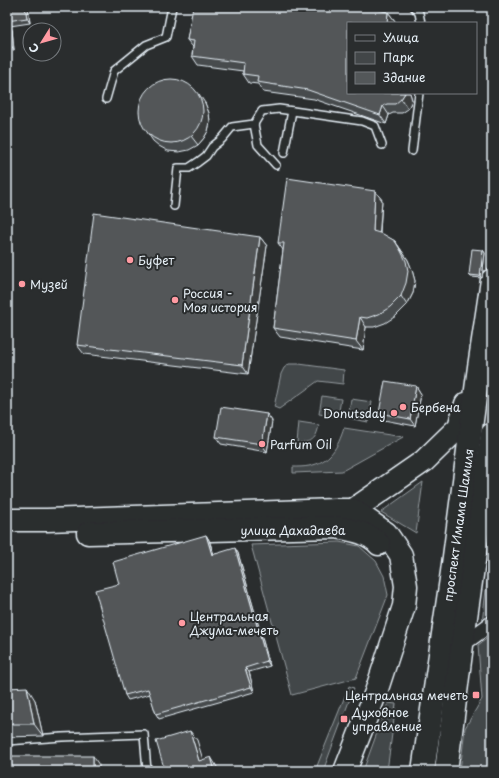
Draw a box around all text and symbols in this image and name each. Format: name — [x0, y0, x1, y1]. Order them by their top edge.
north arrow — [22, 22, 62, 62]
legend — [347, 22, 477, 94]
text: Улица — [383, 28, 419, 46]
text: С — [24, 40, 43, 57]
text: Парк — [383, 48, 415, 66]
text: Здание — [383, 68, 425, 86]
place label: Буфет — [138, 251, 175, 269]
marker: Буфет — [125, 255, 135, 265]
place label: Музей — [30, 275, 68, 293]
marker: Музей — [17, 279, 27, 289]
place label: Россия - Моя история — [183, 284, 257, 316]
marker: Россия - Моя история — [170, 295, 180, 305]
place label: Бербена — [411, 398, 461, 416]
marker: Бербена — [398, 402, 408, 412]
place label: Donutsday — [323, 404, 386, 422]
marker: Donutsday — [389, 408, 399, 418]
place label: Parfum Oil — [270, 435, 332, 453]
marker: Parfum Oil — [257, 439, 267, 449]
street label: проспект Имама Шамиля — [438, 447, 478, 603]
street label: улица Дахадаева — [240, 521, 346, 539]
place label: Центральная Джума-мечеть — [189, 607, 279, 639]
marker: Центральная Джума-мечеть — [177, 618, 187, 628]
place label: Центральная мечеть — [345, 686, 468, 704]
marker: Центральная мечеть — [471, 690, 481, 700]
place label: Духовное управление — [351, 703, 422, 735]
marker: Духовное управление — [339, 714, 349, 724]

